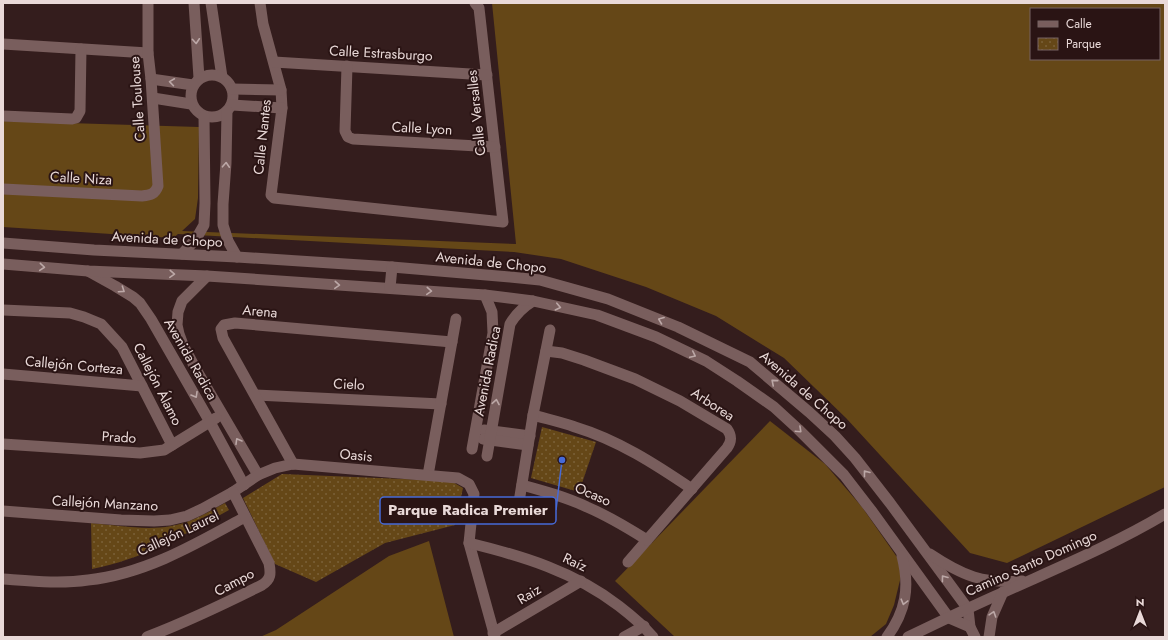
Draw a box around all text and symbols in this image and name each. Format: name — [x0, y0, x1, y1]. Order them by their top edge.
legend — [1030, 8, 1160, 60]
text: Calle — [1066, 15, 1092, 33]
text: Parque — [1066, 35, 1101, 53]
one-way arrow — [192, 38, 201, 44]
street label: Calle Estrasburgo — [329, 40, 434, 66]
street label: Calle Toulouse — [124, 56, 150, 142]
street label: Calle Versalles — [462, 69, 490, 157]
one-way arrow — [169, 78, 175, 87]
street label: Calle Nantes — [248, 98, 276, 176]
street label: Calle Lyon — [391, 116, 453, 140]
one-way arrow — [222, 162, 230, 168]
street label: Calle Niza — [50, 166, 112, 190]
street label: Avenida de Chopo — [111, 226, 223, 252]
street label: Avenida de Chopo — [435, 246, 548, 278]
one-way arrow — [39, 263, 45, 272]
one-way arrow — [169, 270, 175, 279]
one-way arrow — [334, 281, 340, 290]
one-way arrow — [118, 285, 125, 293]
one-way arrow — [426, 286, 432, 295]
street label: Arena — [242, 300, 278, 322]
one-way arrow — [555, 302, 561, 310]
street label: Avenida Radica — [160, 314, 222, 404]
one-way arrow — [658, 316, 665, 324]
street label: Avenida Radica — [468, 324, 506, 418]
street label: Callejón Álamo — [129, 339, 188, 429]
street label: Avenida de Chopo — [755, 346, 853, 434]
one-way arrow — [689, 350, 696, 358]
street label: Callejón Corteza — [24, 351, 124, 379]
street label: Cielo — [333, 373, 366, 395]
one-way arrow — [772, 380, 779, 387]
street label: Arborea — [687, 382, 739, 426]
one-way arrow — [191, 391, 198, 399]
one-way arrow — [491, 399, 500, 405]
one-way arrow — [794, 425, 802, 432]
street label: Prado — [101, 426, 137, 448]
one-way arrow — [236, 438, 243, 445]
street label: Oasis — [339, 444, 374, 466]
one-way arrow — [864, 471, 871, 478]
street label: Ocaso — [572, 477, 615, 511]
street label: Callejón Manzano — [51, 490, 159, 516]
callout: Parque Radica Premier — [380, 497, 556, 524]
text: Parque Radica Premier — [388, 499, 549, 521]
street label: Callejón Laurel — [134, 505, 222, 561]
street label: Camino Santo Domingo — [962, 525, 1100, 601]
street label: Raíz — [560, 548, 591, 577]
street label: Campo — [210, 563, 258, 601]
one-way arrow — [942, 575, 949, 582]
street label: Raiz — [513, 579, 545, 609]
north arrow — [1120, 592, 1160, 632]
text: N — [1136, 594, 1144, 610]
one-way arrow — [900, 598, 909, 605]
one-way arrow — [988, 610, 997, 617]

